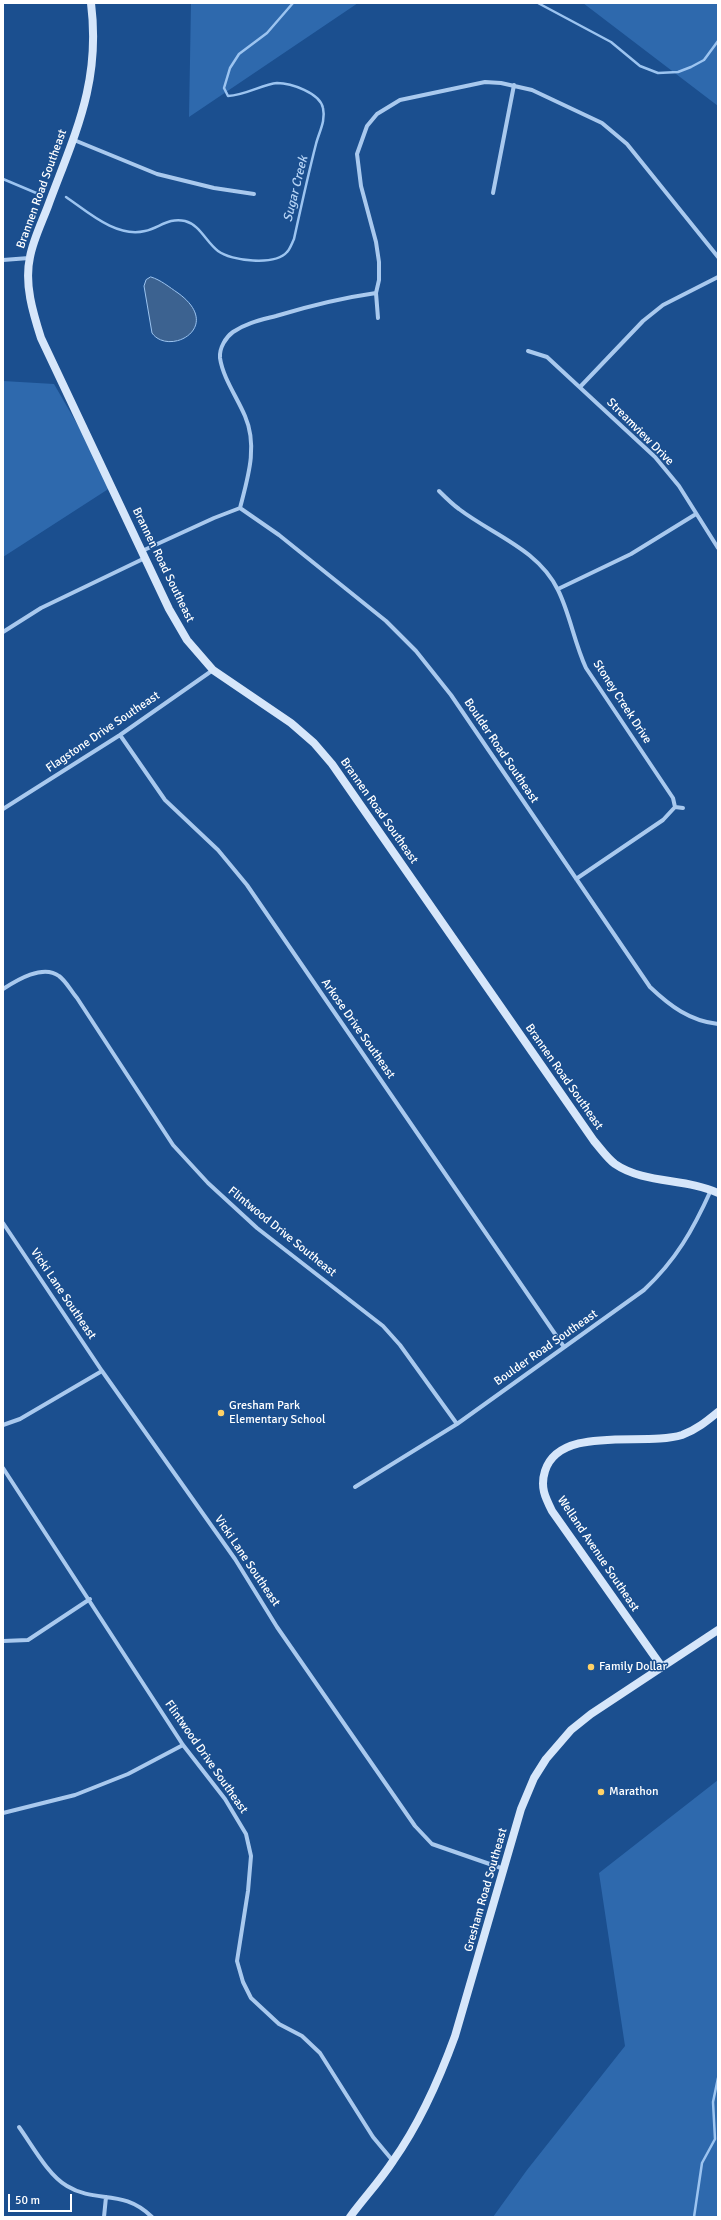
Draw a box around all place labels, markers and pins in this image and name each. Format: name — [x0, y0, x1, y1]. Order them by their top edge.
place label: Gresham Park Elementary School — [229, 1399, 325, 1427]
marker: Gresham Park Elementary School — [216, 1408, 226, 1418]
place label: Family Dollar — [599, 1660, 667, 1674]
marker: Family Dollar — [586, 1662, 596, 1672]
place label: Marathon — [609, 1785, 659, 1799]
marker: Marathon — [596, 1787, 606, 1797]

